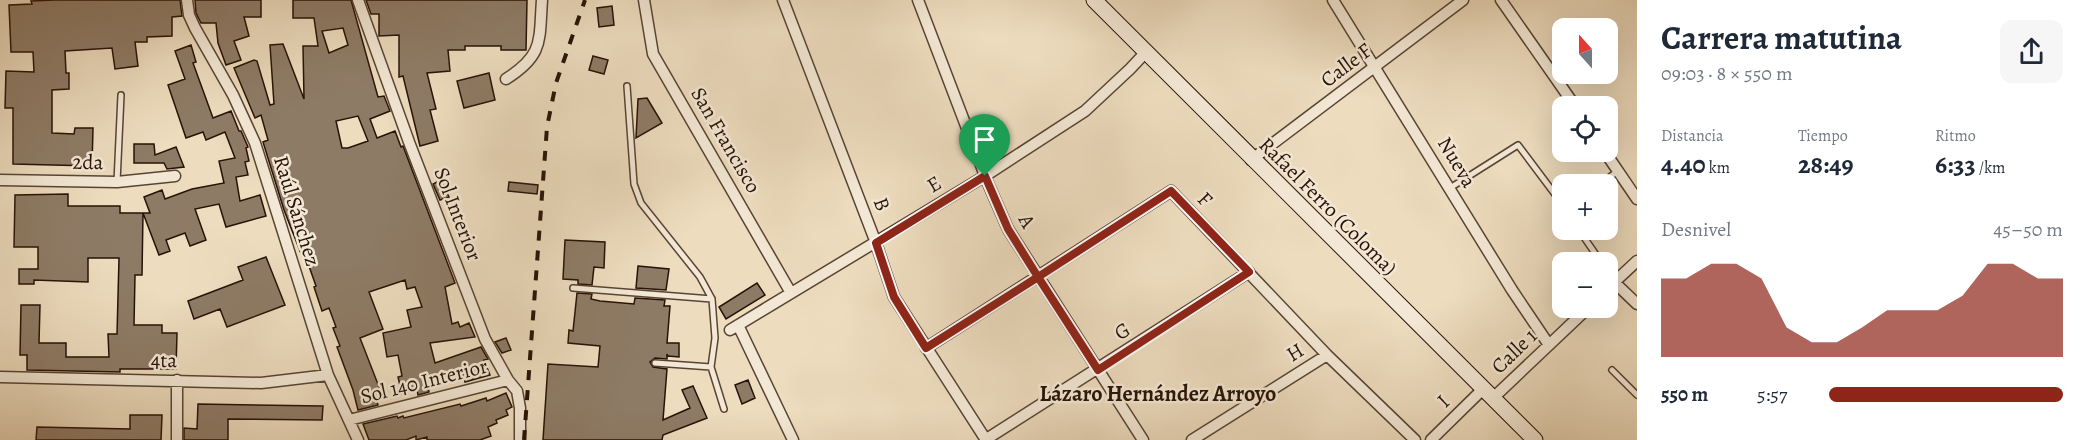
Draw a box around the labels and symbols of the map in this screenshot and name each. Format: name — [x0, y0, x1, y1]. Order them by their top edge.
north arrow — [1552, 18, 1618, 84]
street label: Calle F — [1315, 36, 1378, 93]
street label: San Francisco — [684, 82, 768, 198]
pin — [959, 114, 1010, 176]
street label: Rafael Ferro (Coloma) — [1253, 131, 1403, 281]
street label: Nueva — [1431, 131, 1483, 193]
street label: 2da — [72, 148, 104, 176]
street label: Raúl Sánchez — [267, 152, 327, 270]
street label: Sol Interior — [427, 163, 489, 265]
street label: E — [921, 169, 947, 199]
street label: F — [1191, 185, 1219, 213]
street label: B — [867, 193, 897, 215]
street label: A — [1011, 208, 1043, 234]
street label: G — [1108, 315, 1136, 347]
street label: Calle 1 — [1485, 322, 1543, 380]
street label: H — [1281, 336, 1309, 368]
street label: 4ta — [151, 346, 178, 374]
street label: Sol 140 Interior — [357, 352, 491, 410]
district label: Lázaro Hernández Arroyo — [1040, 379, 1276, 409]
street label: I — [1431, 388, 1455, 414]

